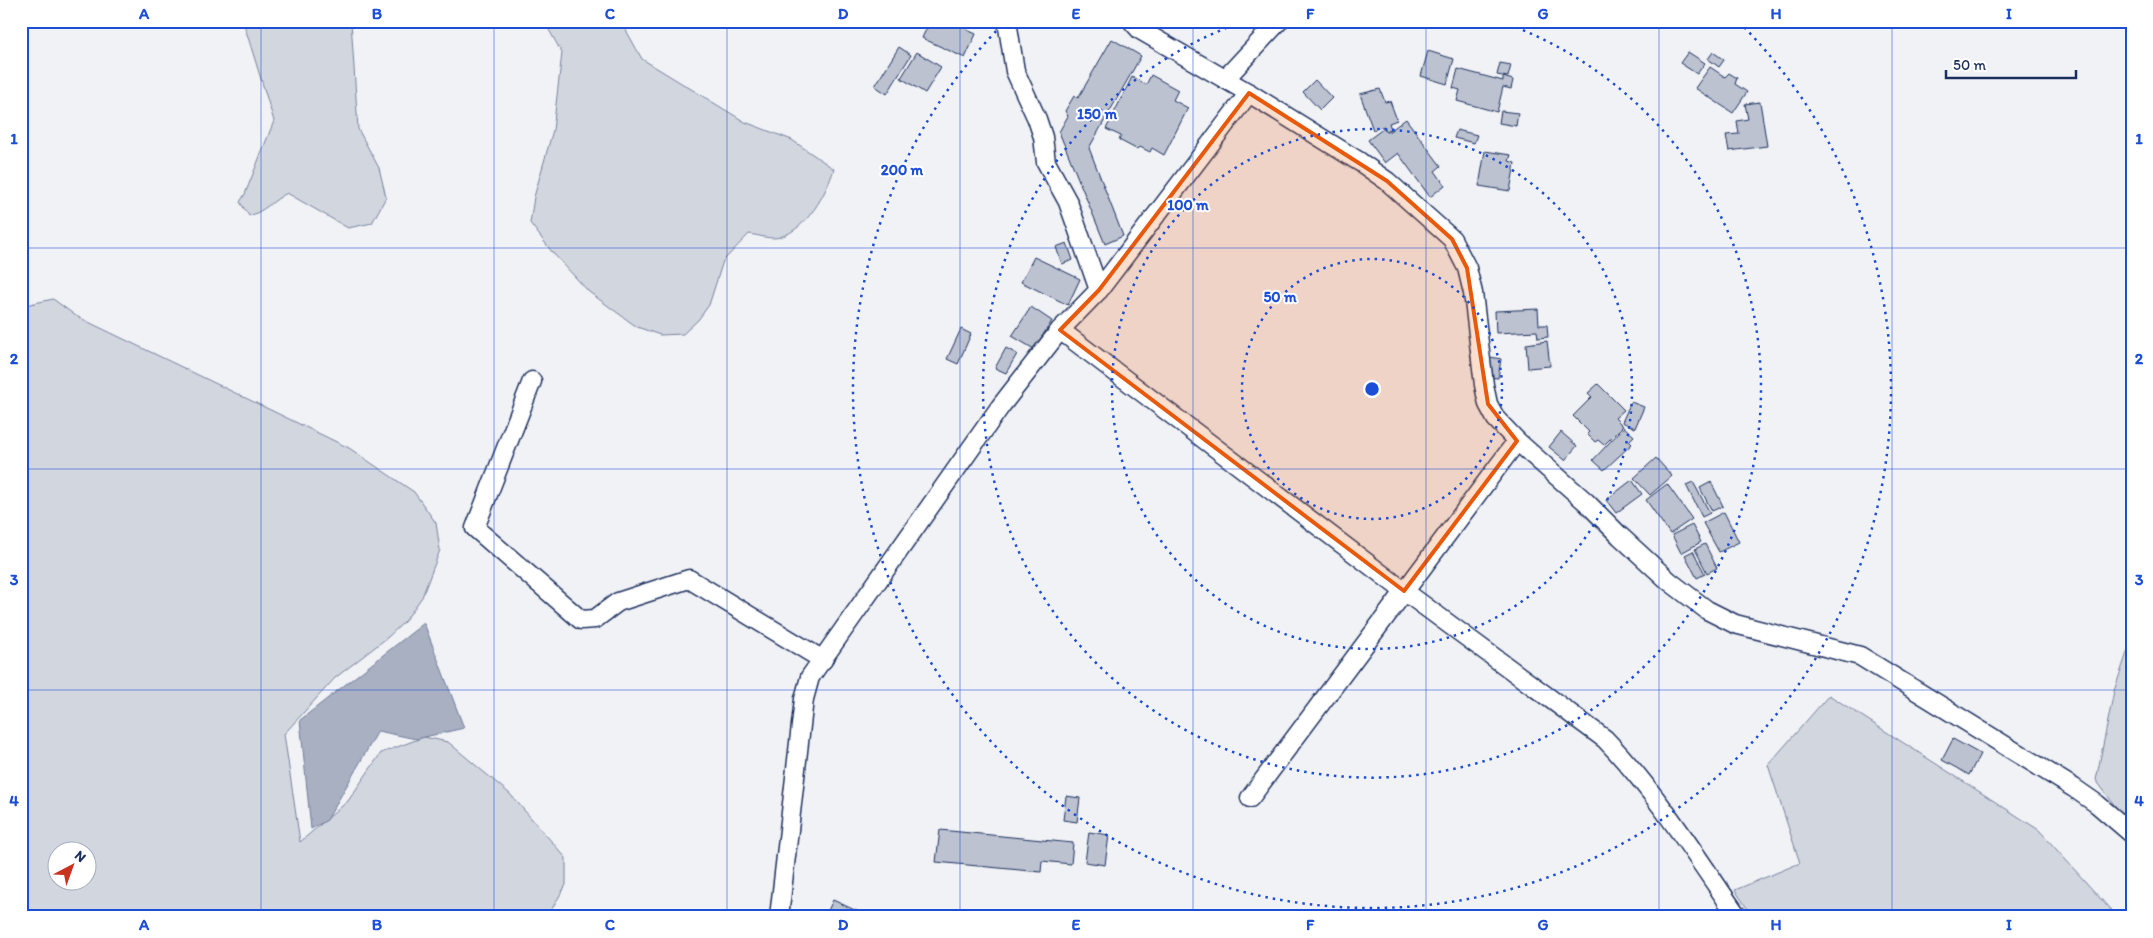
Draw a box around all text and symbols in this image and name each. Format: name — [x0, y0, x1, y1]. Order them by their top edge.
text: A — [138, 4, 150, 23]
text: B — [372, 4, 383, 23]
text: C — [605, 4, 616, 23]
text: D — [838, 4, 849, 23]
text: E — [1072, 4, 1081, 23]
text: F — [1306, 4, 1315, 23]
text: G — [1537, 4, 1549, 23]
text: H — [1770, 4, 1782, 23]
text: I — [2006, 4, 2012, 23]
scale bar — [1946, 48, 2076, 80]
text: 50 m — [1953, 56, 1986, 74]
text: 150 m — [1077, 105, 1117, 123]
text: 1 — [10, 129, 18, 148]
text: 1 — [2135, 129, 2143, 148]
text: 200 m — [881, 161, 924, 179]
text: 100 m — [1167, 196, 1209, 214]
text: 50 m — [1263, 288, 1297, 306]
text: 2 — [10, 349, 19, 368]
text: 2 — [2135, 349, 2144, 368]
centre of rings — [1363, 380, 1381, 398]
text: 3 — [10, 570, 19, 589]
text: 3 — [2135, 570, 2144, 589]
text: 4 — [9, 791, 19, 810]
text: 4 — [2134, 791, 2144, 810]
north arrow — [48, 840, 98, 890]
text: N — [71, 847, 89, 866]
text: A — [138, 915, 150, 934]
text: B — [372, 915, 383, 934]
text: C — [605, 915, 616, 934]
text: D — [838, 915, 849, 934]
text: E — [1072, 915, 1081, 934]
text: F — [1306, 915, 1315, 934]
text: G — [1537, 915, 1549, 934]
text: H — [1770, 915, 1782, 934]
text: I — [2006, 915, 2012, 934]

